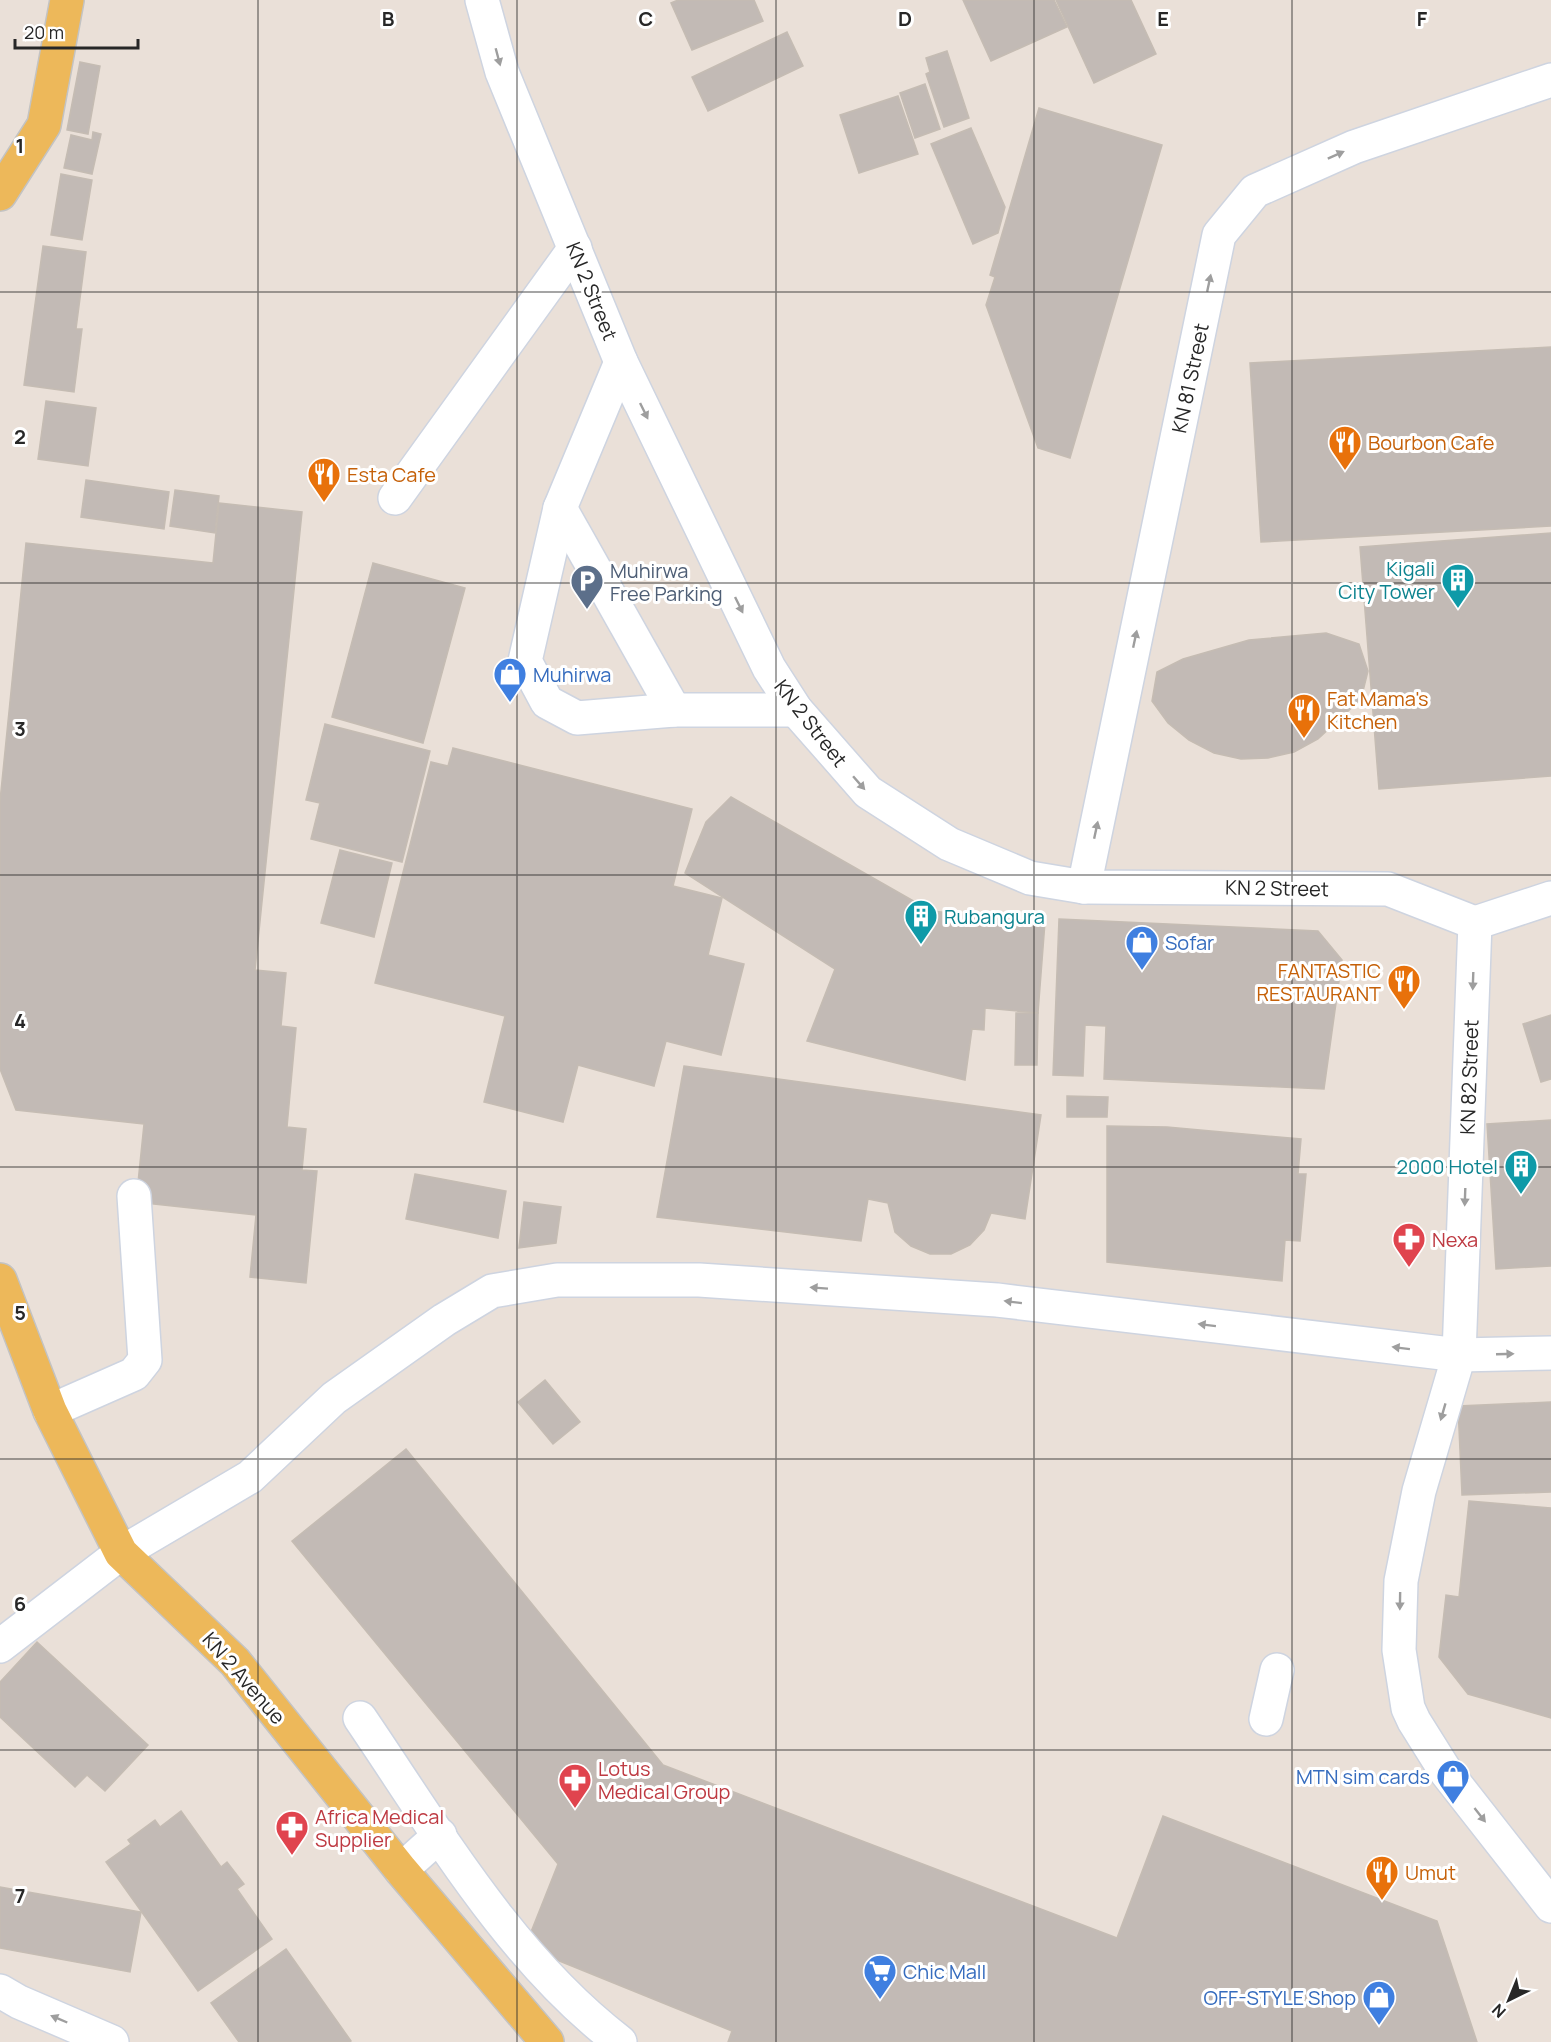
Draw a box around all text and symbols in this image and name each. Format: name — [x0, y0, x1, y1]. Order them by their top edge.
text: B — [382, 5, 395, 32]
text: C — [639, 5, 653, 32]
text: D — [898, 5, 912, 32]
text: E — [1157, 5, 1169, 32]
text: F — [1417, 5, 1428, 32]
scale bar — [15, 12, 138, 50]
text: 20 m — [24, 20, 64, 44]
one-way arrow — [493, 47, 503, 66]
text: 1 — [16, 132, 24, 159]
one-way arrow — [1328, 150, 1346, 160]
street label: KN 2 Street — [560, 238, 624, 344]
one-way arrow — [1205, 274, 1214, 293]
street label: KN 81 Street — [1165, 321, 1215, 435]
one-way arrow — [639, 402, 649, 420]
text: 2 — [14, 423, 26, 450]
restaurant icon: Bourbon Cafe — [1327, 424, 1363, 471]
place label: Bourbon Cafe — [1368, 429, 1495, 456]
restaurant icon: Esta Cafe — [306, 456, 342, 503]
place label: Esta Cafe — [347, 461, 436, 488]
place label: Kigali City Tower — [1338, 555, 1435, 605]
place label: Muhirwa Free Parking — [610, 557, 723, 607]
building icon: Kigali City Tower — [1440, 562, 1476, 609]
parking icon: Muhirwa Free Parking — [569, 563, 605, 610]
one-way arrow — [734, 597, 743, 614]
one-way arrow — [1131, 630, 1141, 648]
shop icon: Muhirwa — [492, 656, 528, 703]
place label: Muhirwa — [533, 661, 611, 688]
street label: KN 2 Street — [768, 674, 854, 772]
place label: Fat Mama's Kitchen — [1327, 685, 1429, 735]
restaurant icon: Fat Mama's Kitchen — [1286, 692, 1322, 739]
text: 3 — [14, 715, 26, 742]
one-way arrow — [853, 775, 866, 790]
one-way arrow — [1091, 821, 1101, 839]
street label: KN 2 Street — [1225, 874, 1329, 902]
building icon: Rubangura — [903, 898, 939, 945]
place label: Rubangura — [944, 903, 1045, 930]
shop icon: Sofar — [1124, 924, 1160, 971]
place label: Sofar — [1165, 929, 1214, 956]
place label: FANTASTIC RESTAURANT — [1256, 957, 1381, 1007]
restaurant icon: FANTASTIC RESTAURANT — [1386, 963, 1422, 1010]
one-way arrow — [1468, 971, 1477, 990]
text: 4 — [14, 1007, 26, 1034]
street label: KN 82 Street — [1453, 1019, 1485, 1135]
building icon: 2000 Hotel — [1503, 1148, 1539, 1195]
place label: 2000 Hotel — [1397, 1153, 1498, 1180]
one-way arrow — [1460, 1187, 1469, 1206]
pharmacy icon: Nexa — [1391, 1221, 1427, 1268]
place label: Nexa — [1432, 1226, 1478, 1253]
one-way arrow — [809, 1283, 828, 1293]
one-way arrow — [1004, 1298, 1023, 1307]
text: 5 — [14, 1299, 26, 1326]
one-way arrow — [1197, 1321, 1216, 1330]
one-way arrow — [1391, 1344, 1410, 1353]
one-way arrow — [1495, 1349, 1514, 1359]
one-way arrow — [1437, 1402, 1447, 1421]
text: 6 — [14, 1590, 26, 1617]
one-way arrow — [1395, 1592, 1405, 1611]
street label: KN 2 Avenue — [197, 1626, 291, 1730]
place label: Lotus Medical Group — [598, 1755, 731, 1805]
shop icon: MTN sim cards — [1435, 1758, 1471, 1805]
pharmacy icon: Lotus Medical Group — [557, 1762, 593, 1809]
place label: MTN sim cards — [1296, 1763, 1430, 1790]
place label: Africa Medical Supplier — [315, 1803, 444, 1853]
one-way arrow — [1474, 1807, 1486, 1823]
pharmacy icon: Africa Medical Supplier — [274, 1809, 310, 1856]
restaurant icon: Umut — [1364, 1854, 1400, 1901]
place label: Umut — [1405, 1859, 1456, 1886]
text: 7 — [15, 1882, 25, 1909]
supermarket icon: Chic Mall — [862, 1953, 898, 2000]
place label: Chic Mall — [903, 1958, 986, 1985]
north arrow — [1479, 1970, 1539, 2030]
shop icon: OFF-STYLE Shop — [1361, 1979, 1397, 2026]
place label: OFF-STYLE Shop — [1204, 1984, 1356, 2011]
text: N — [1487, 1999, 1510, 2023]
one-way arrow — [49, 2014, 67, 2024]

